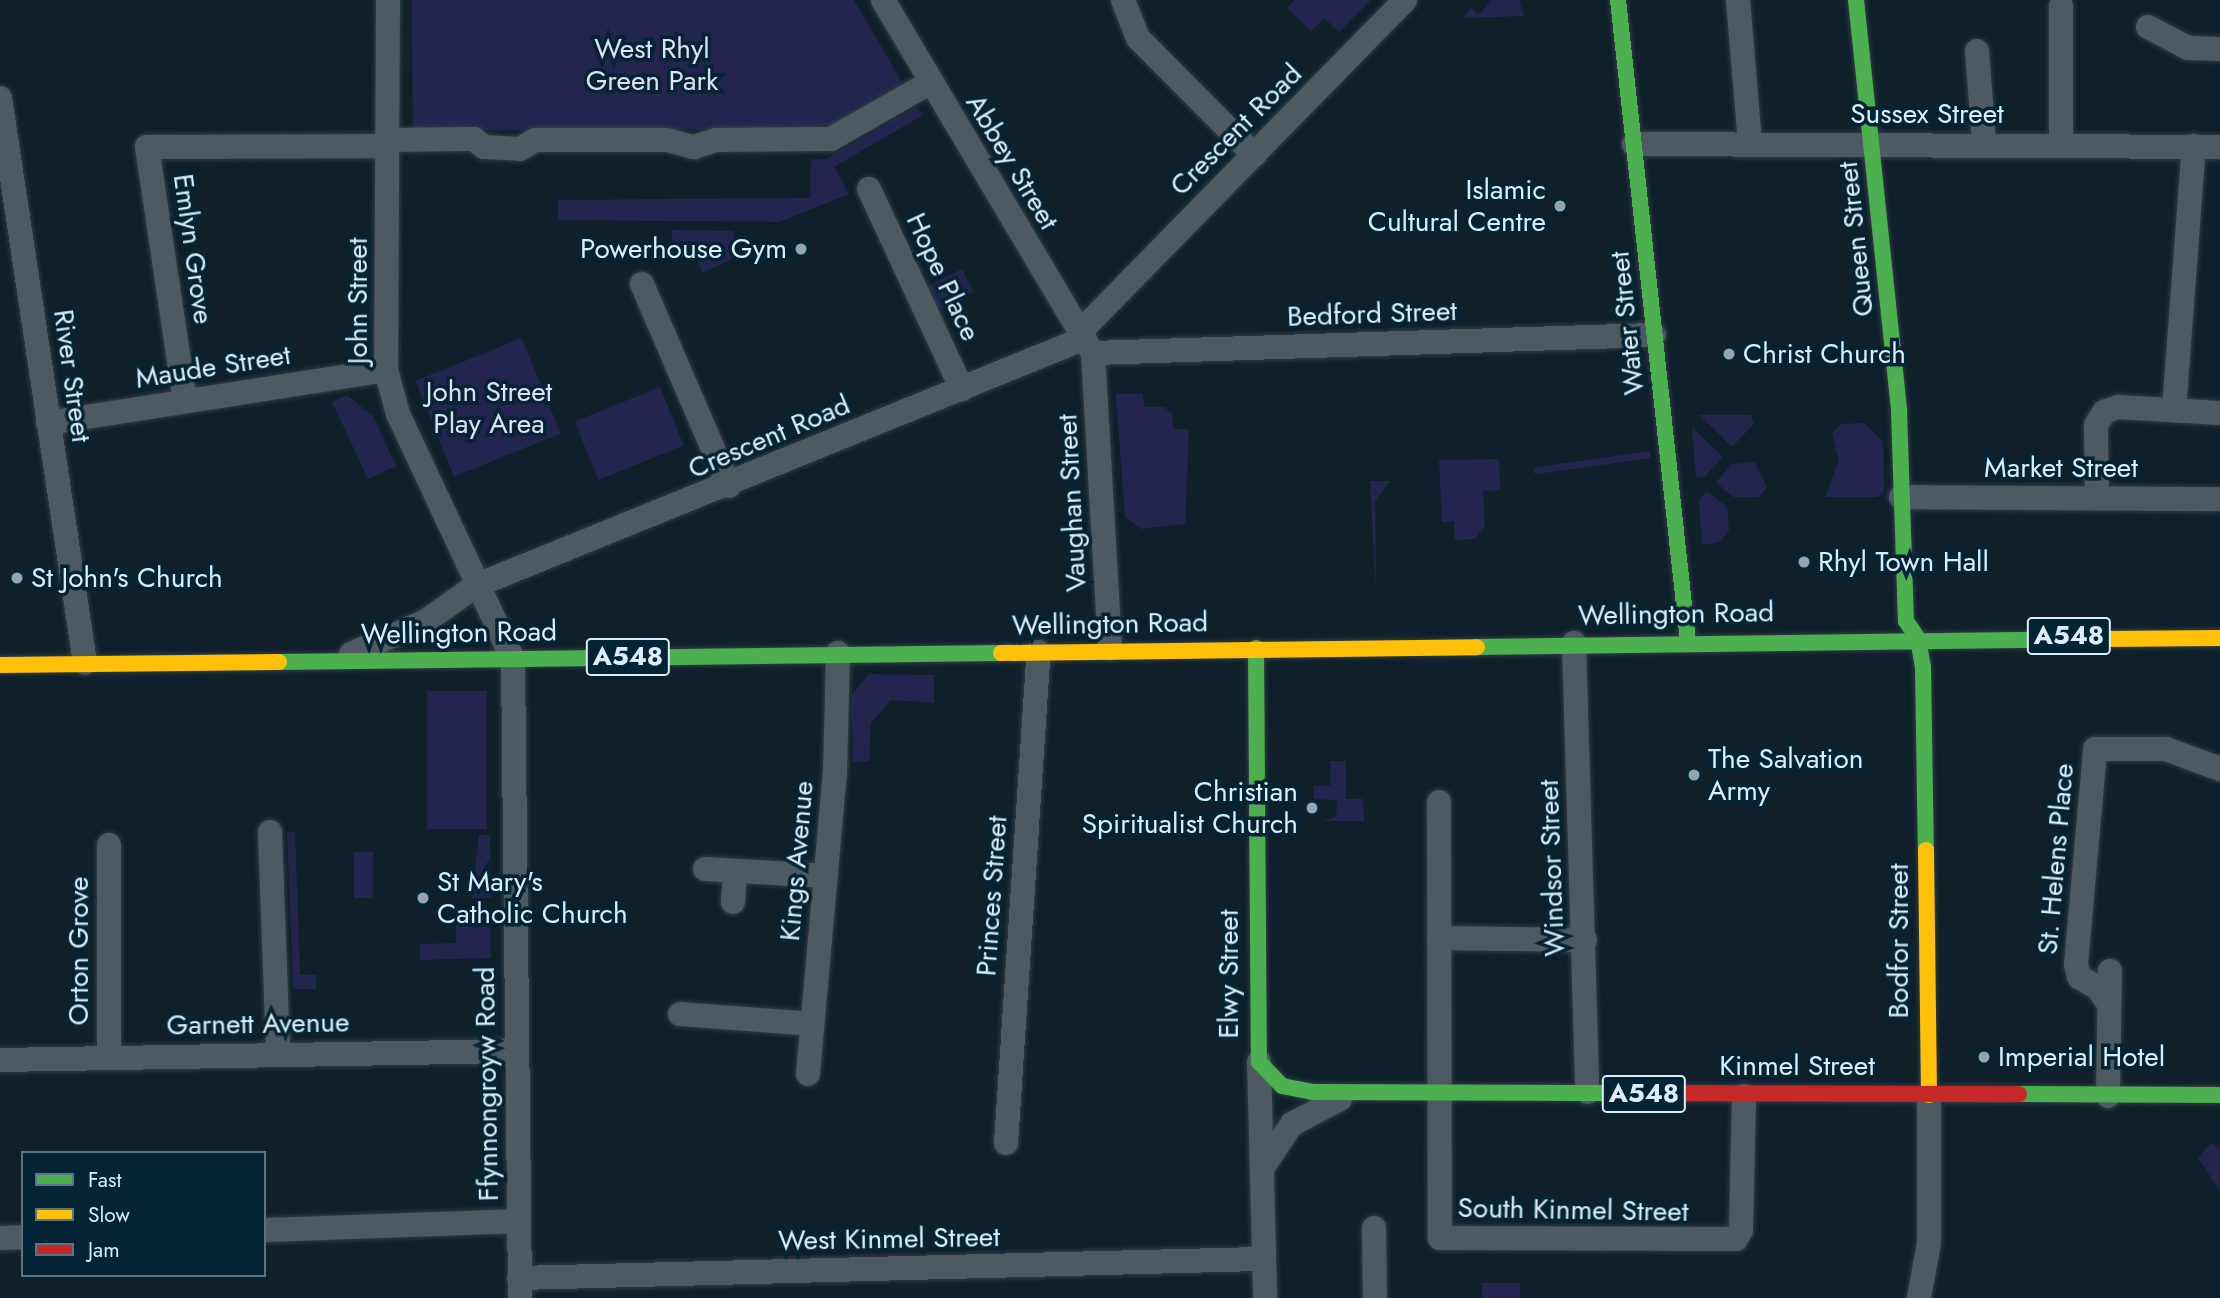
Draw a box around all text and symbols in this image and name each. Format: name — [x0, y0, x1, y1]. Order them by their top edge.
park label: West Rhyl Green Park — [586, 32, 718, 98]
street label: Crescent Road — [1163, 57, 1309, 203]
street label: Abbey Street — [958, 88, 1066, 236]
street label: Sussex Street — [1850, 97, 2004, 131]
street label: Queen Street — [1831, 160, 1881, 318]
street label: Emlyn Grove — [166, 172, 220, 326]
place label: Islamic Cultural Centre — [1368, 173, 1546, 239]
marker: Islamic Cultural Centre — [1552, 198, 1568, 214]
street label: Hope Place — [899, 208, 987, 346]
place label: Powerhouse Gym — [580, 232, 787, 266]
street label: John Street — [341, 238, 375, 364]
marker: Powerhouse Gym — [793, 241, 809, 257]
street label: Water Street — [1603, 249, 1651, 397]
street label: Bedford Street — [1286, 294, 1458, 334]
street label: River Street — [46, 307, 98, 445]
place label: Christ Church — [1743, 337, 1906, 371]
street label: Maude Street — [133, 338, 293, 396]
marker: Christ Church — [1721, 346, 1737, 362]
park label: John Street Play Area — [426, 375, 552, 441]
street label: Crescent Road — [683, 388, 855, 486]
street label: Vaughan Street — [1051, 413, 1093, 593]
street label: Market Street — [1984, 451, 2138, 485]
place label: Rhyl Town Hall — [1818, 545, 1989, 579]
marker: Rhyl Town Hall — [1796, 554, 1812, 570]
place label: St John's Church — [31, 561, 223, 595]
marker: St John's Church — [9, 570, 25, 586]
street label: Wellington Road — [1578, 595, 1774, 633]
street label: Wellington Road — [1012, 605, 1208, 643]
street label: Wellington Road — [361, 614, 557, 652]
road number: A548 — [2025, 614, 2113, 658]
road number: A548 — [584, 635, 672, 680]
place label: The Salvation Army — [1708, 742, 1864, 808]
street label: St. Helens Place — [2031, 762, 2081, 956]
marker: The Salvation Army — [1686, 767, 1702, 783]
place label: Christian Spiritualist Church — [1082, 775, 1298, 841]
street label: Windsor Street — [1532, 779, 1572, 957]
street label: Kings Avenue — [773, 780, 821, 942]
marker: Christian Spiritualist Church — [1304, 800, 1320, 816]
street label: Princes Street — [970, 815, 1014, 977]
street label: Bodfor Street — [1882, 864, 1916, 1018]
place label: St Mary's Catholic Church — [437, 865, 628, 931]
street label: Orton Grove — [62, 877, 96, 1025]
marker: St Mary's Catholic Church — [415, 890, 431, 906]
street label: Elwy Street — [1212, 909, 1246, 1039]
street label: Ffynnongroyw Road — [468, 966, 506, 1202]
street label: Garnett Avenue — [166, 1006, 350, 1042]
place label: Imperial Hotel — [1998, 1040, 2165, 1074]
street label: Kinmel Street — [1719, 1049, 1875, 1083]
marker: Imperial Hotel — [1976, 1049, 1992, 1065]
road number: A548 — [1600, 1072, 1688, 1116]
legend — [21, 1151, 266, 1277]
text: Fast — [88, 1165, 121, 1195]
street label: South Kinmel Street — [1457, 1191, 1689, 1229]
text: Slow — [88, 1200, 130, 1230]
street label: West Kinmel Street — [778, 1220, 1000, 1258]
text: Jam — [88, 1235, 120, 1265]

